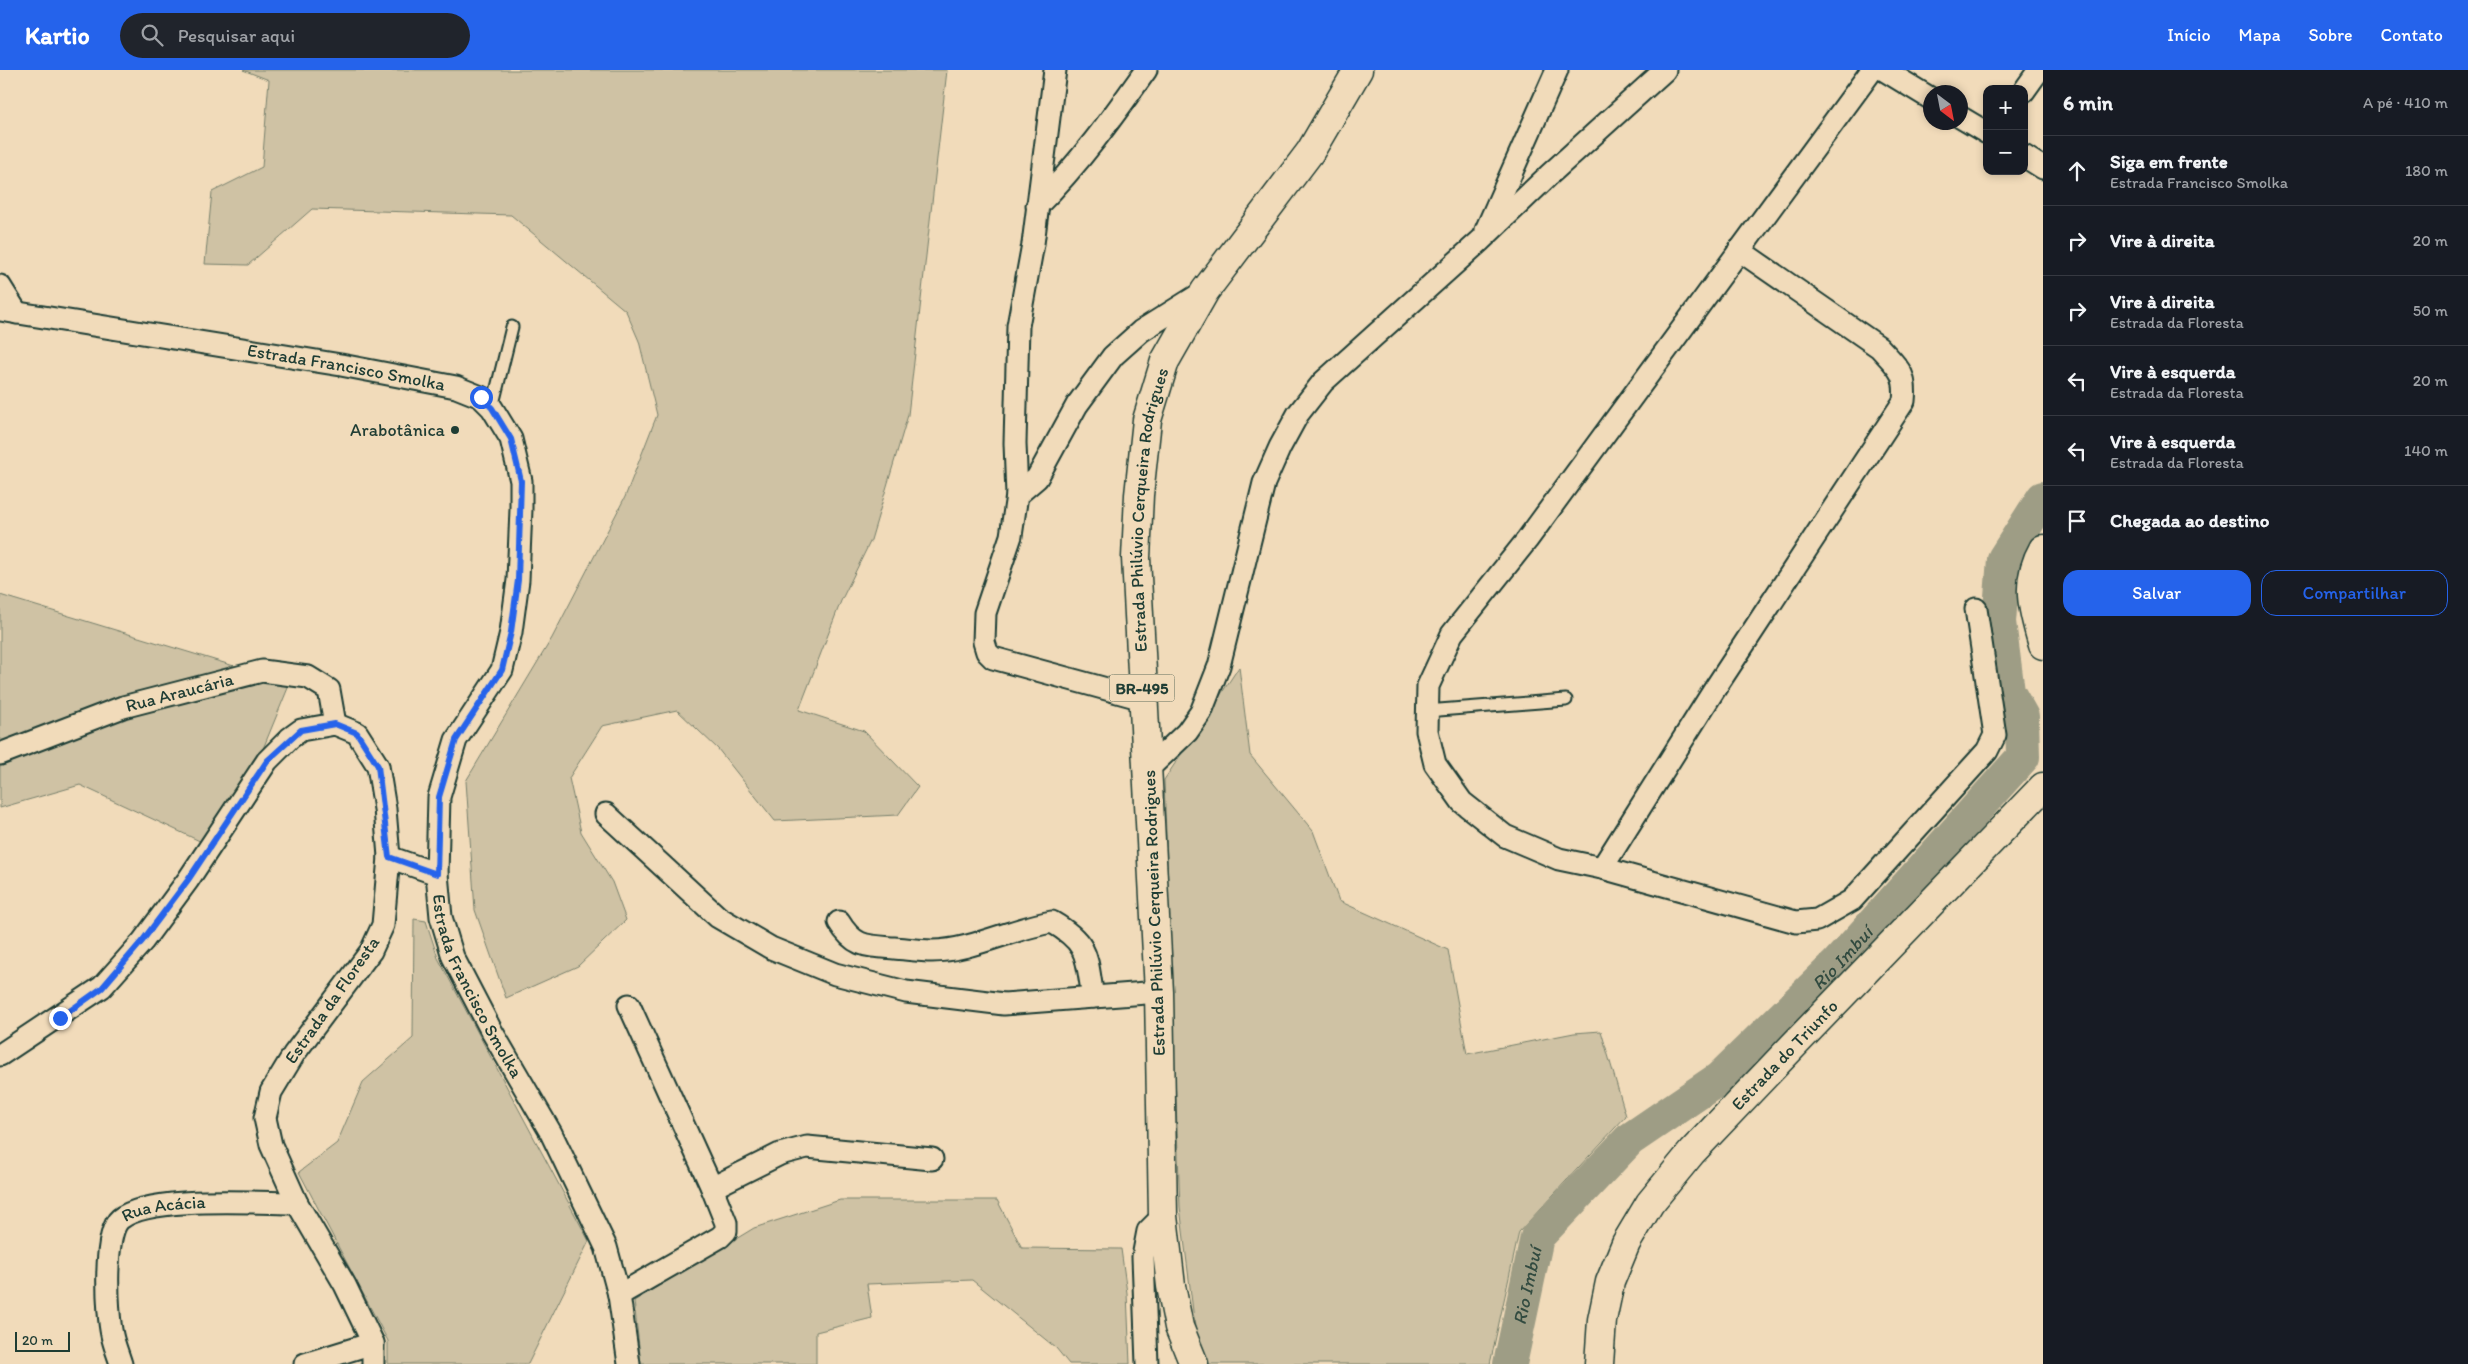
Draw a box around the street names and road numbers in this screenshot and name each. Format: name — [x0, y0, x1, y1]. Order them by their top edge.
street label: Estrada Francisco Smolka — [246, 339, 448, 396]
street label: Estrada Philúvio Cerqueira Rodrigues — [1125, 365, 1173, 653]
street label: Rua Araucária — [123, 668, 236, 717]
road number: BR-495 — [1110, 674, 1174, 702]
street label: Estrada Philúvio Cerqueira Rodrigues — [1138, 770, 1170, 1056]
street label: Estrada Francisco Smolka — [428, 893, 528, 1082]
street label: Estrada da Floresta — [280, 932, 385, 1068]
street label: Estrada do Triunfo — [1727, 995, 1843, 1115]
street label: Rua Acácia — [118, 1191, 207, 1227]

